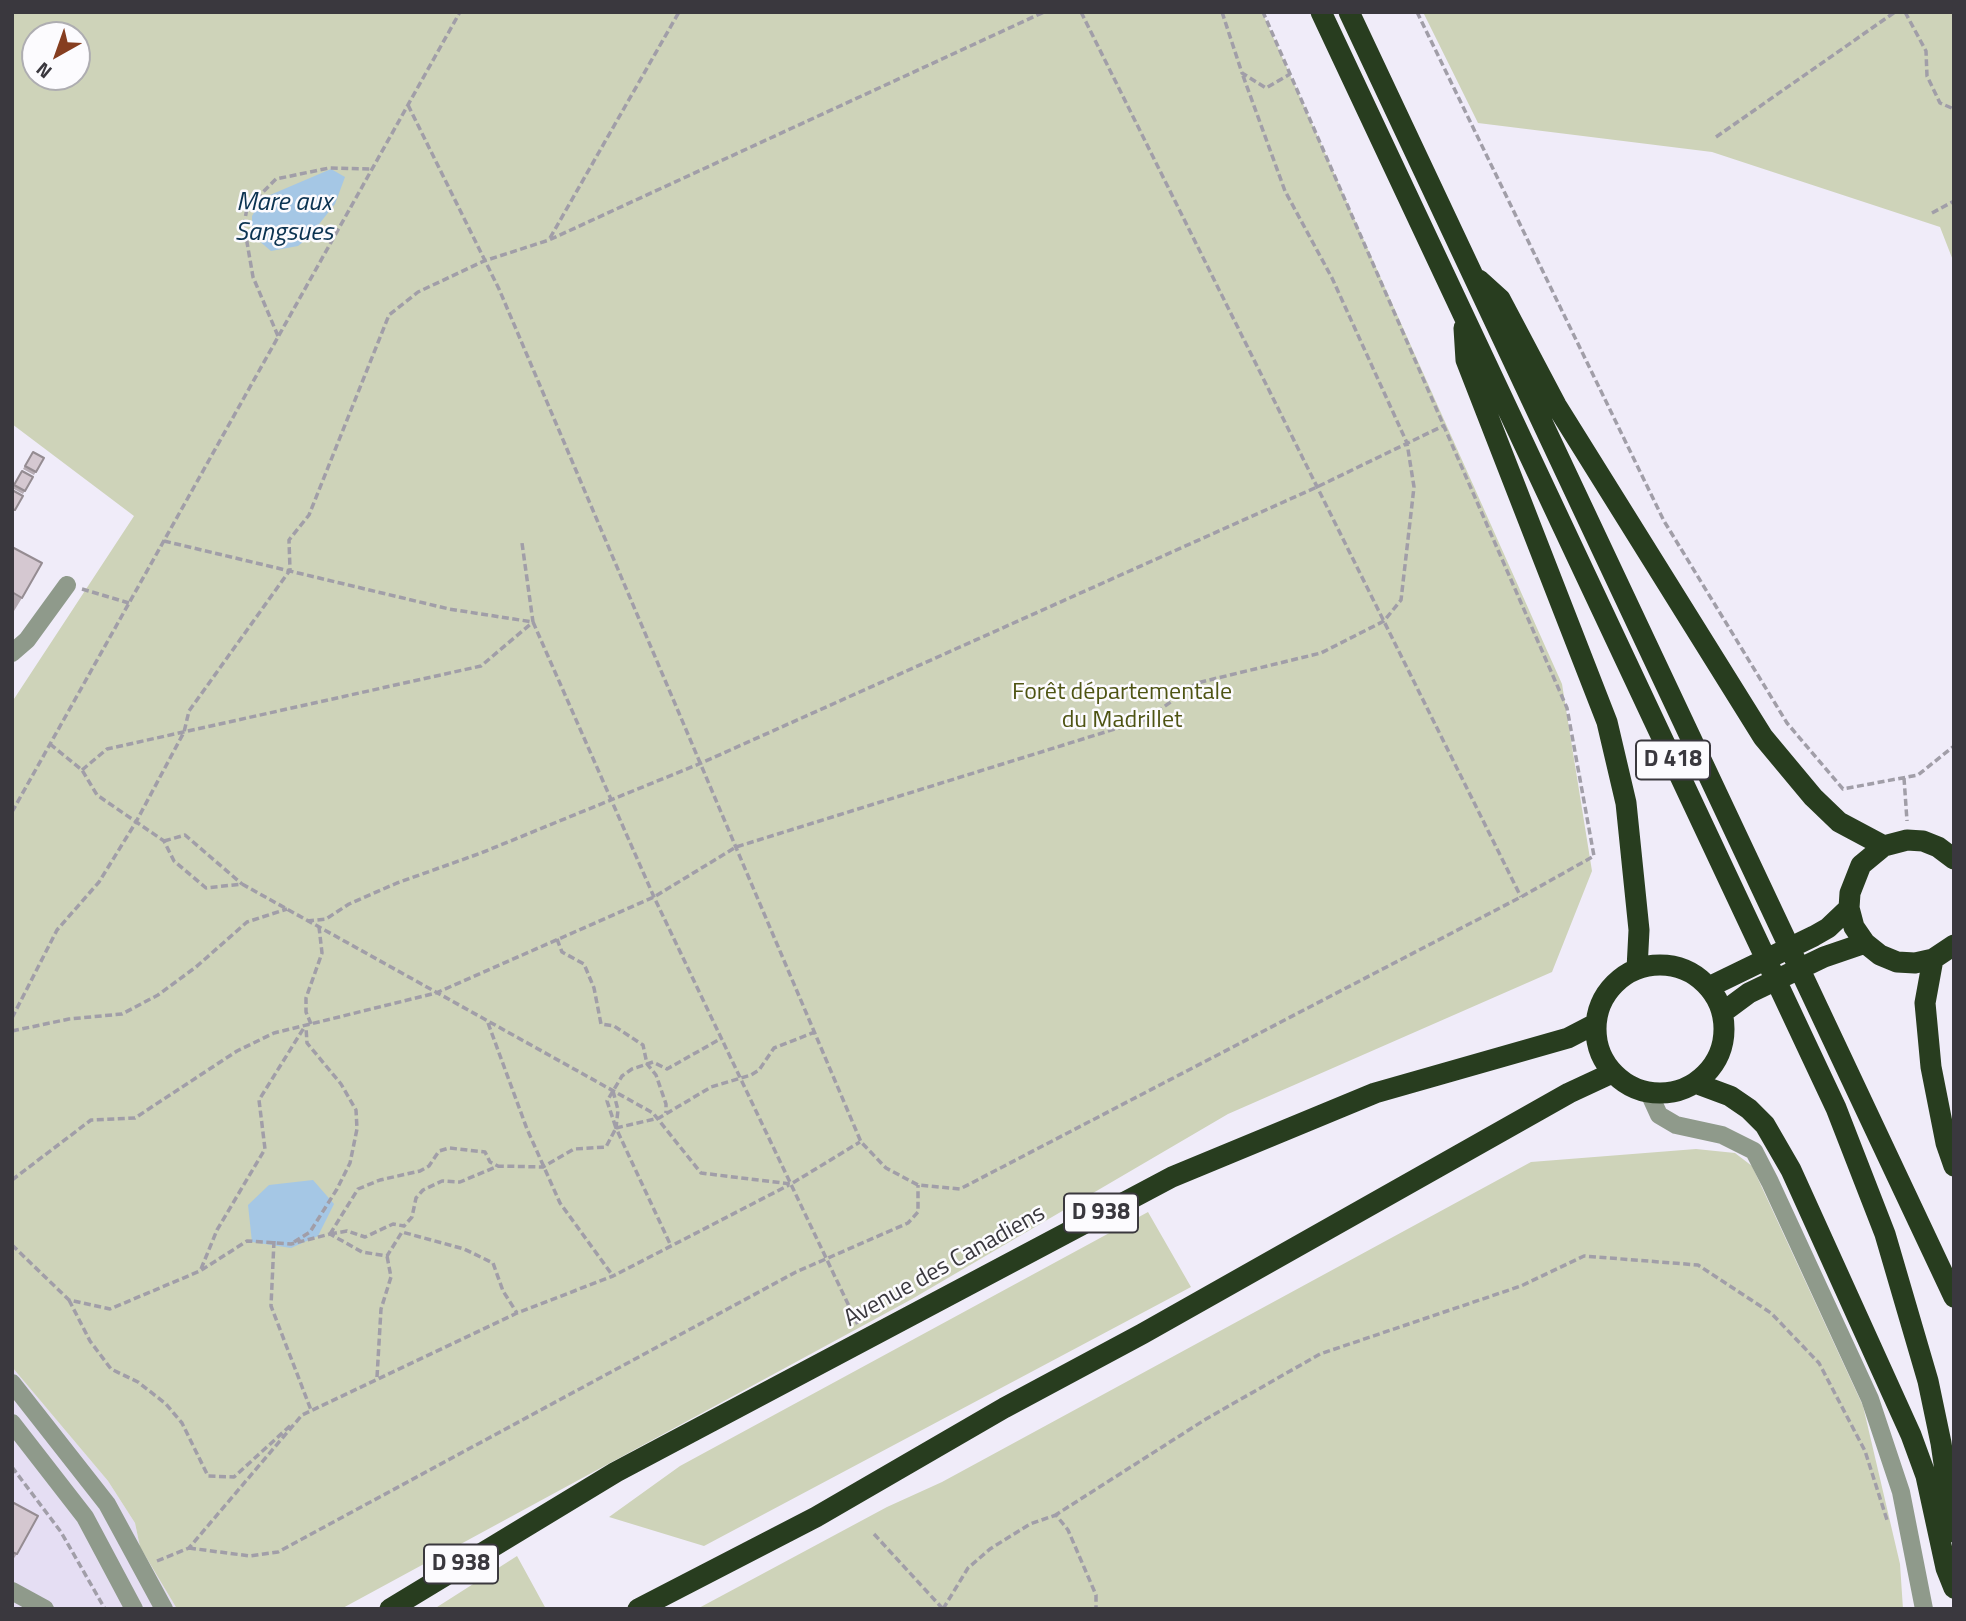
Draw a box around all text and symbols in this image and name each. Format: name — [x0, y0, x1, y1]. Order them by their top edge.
north arrow — [21, 21, 91, 91]
text: N — [29, 56, 58, 86]
water label: Mare aux Sangsues — [235, 188, 333, 249]
park label: Forêt départementale du Madrillet — [1012, 679, 1232, 735]
road number: D 418 — [1636, 740, 1710, 780]
road number: D 938 — [1064, 1194, 1138, 1232]
street label: Avenue des Canadiens — [839, 1200, 1051, 1334]
road number: D 938 — [424, 1544, 498, 1583]

